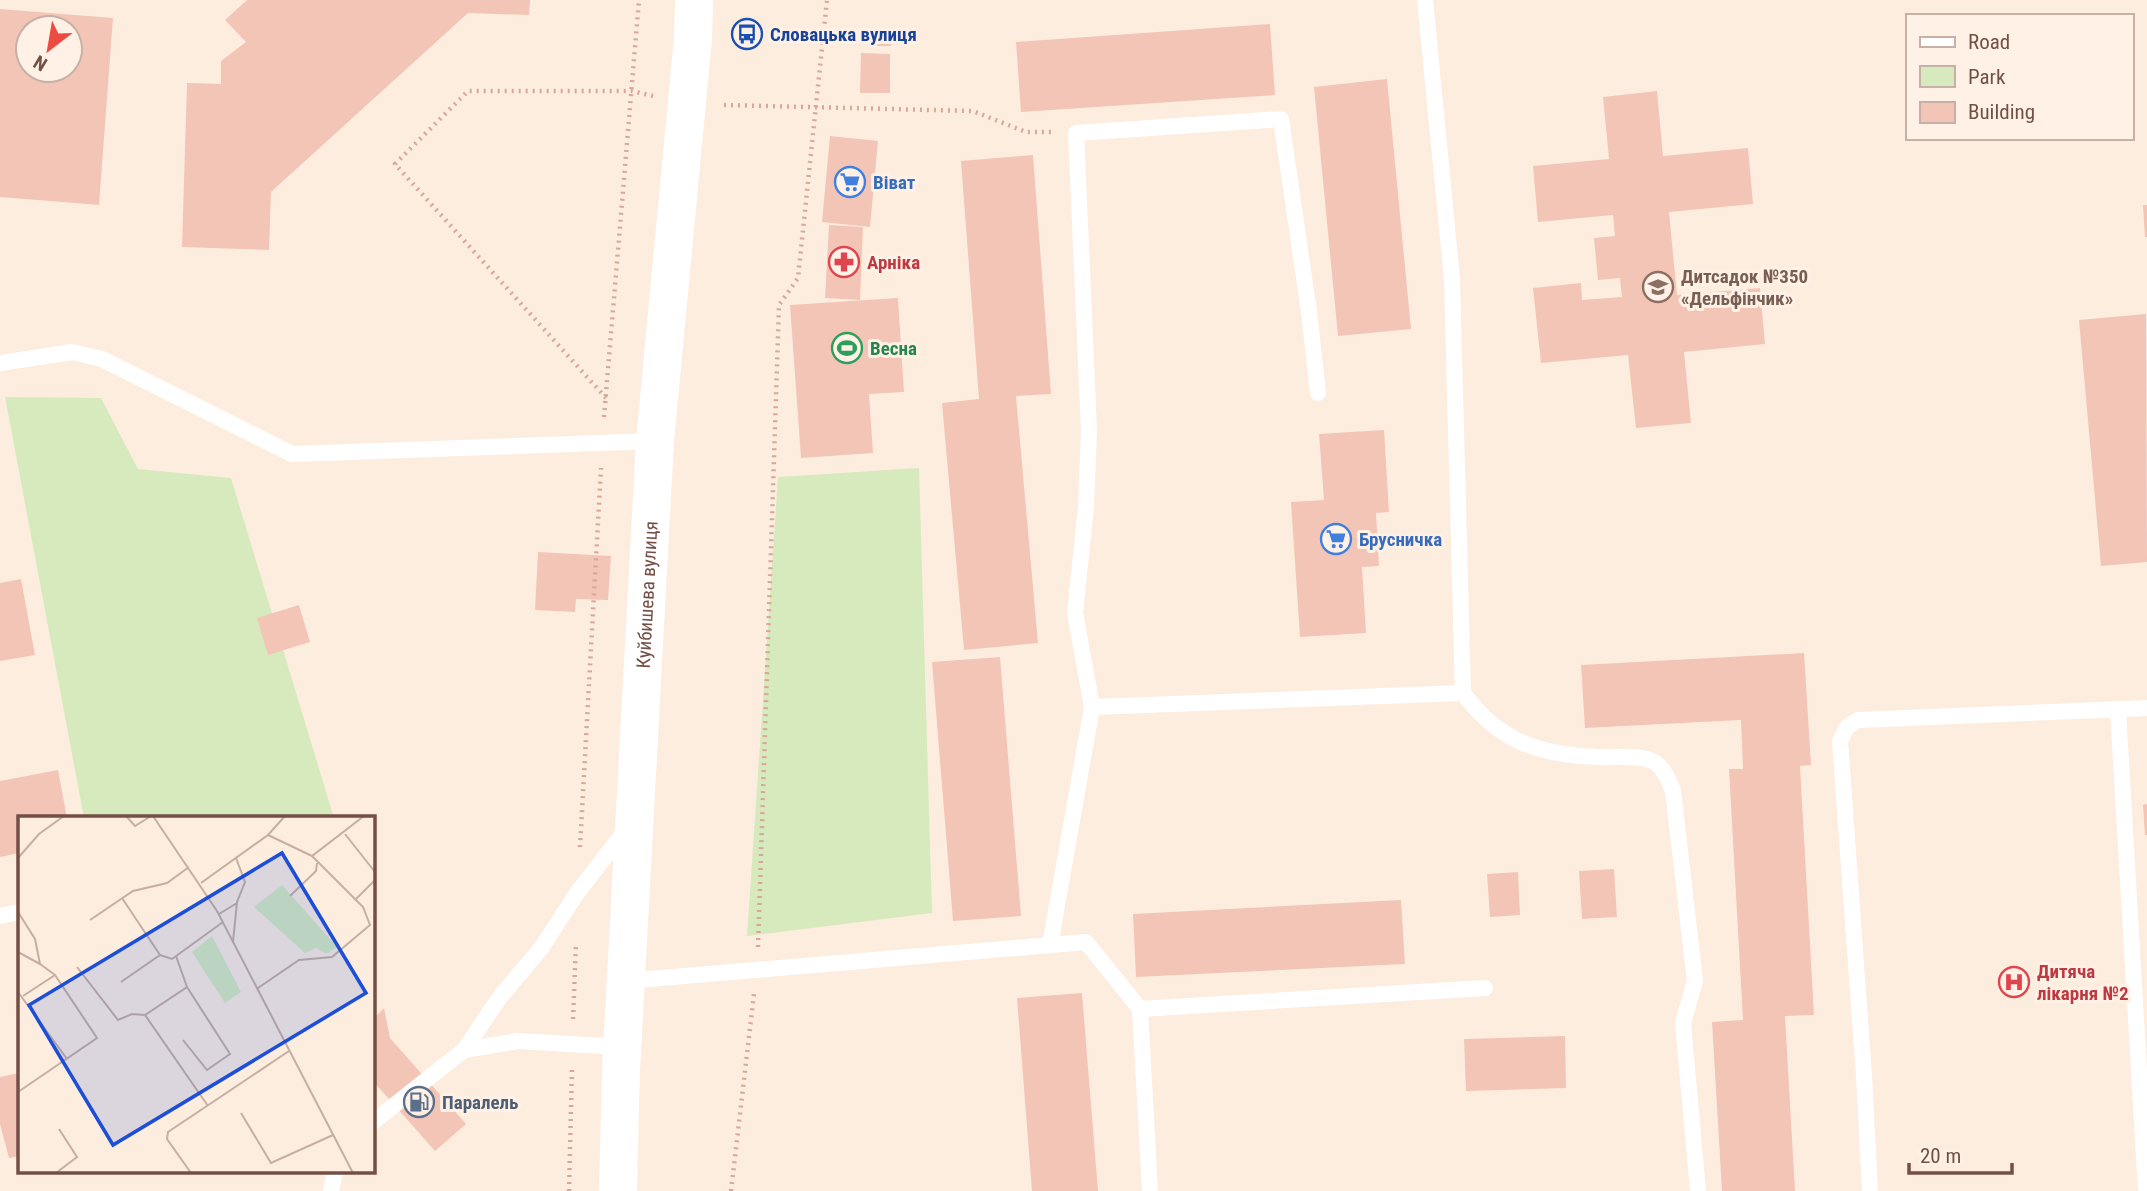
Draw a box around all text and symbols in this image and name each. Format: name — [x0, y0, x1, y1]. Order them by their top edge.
north arrow — [14, 14, 84, 84]
legend — [1906, 14, 2133, 140]
bus stop icon: Словацька вулиця — [730, 17, 764, 51]
place label: Словацька вулиця — [770, 23, 917, 46]
text: Road — [1968, 30, 2010, 54]
text: N — [30, 50, 51, 76]
text: Park — [1968, 65, 2006, 89]
text: Building — [1968, 100, 2035, 124]
supermarket icon: Віват — [833, 165, 867, 199]
place label: Віват — [873, 171, 916, 194]
pharmacy icon: Арніка — [827, 245, 861, 279]
place label: Арніка — [867, 251, 920, 274]
place label: Дитсадок №350 «Дельфінчик» — [1681, 265, 1808, 310]
school or university icon: Дитсадок №350 «Дельфінчик» — [1641, 270, 1675, 304]
sports icon: Весна — [830, 331, 864, 365]
place label: Весна — [870, 337, 917, 360]
street label: Куйбишева вулиця — [631, 520, 662, 669]
supermarket icon: Брусничка — [1319, 522, 1353, 556]
place label: Брусничка — [1359, 528, 1442, 551]
inset map — [18, 816, 374, 1174]
place label: Дитяча лікарня №2 — [2037, 960, 2129, 1005]
hospital icon: Дитяча лікарня №2 — [1997, 965, 2031, 999]
fuel station icon: Паралель — [402, 1085, 436, 1119]
place label: Паралель — [442, 1091, 518, 1114]
scale bar — [1909, 1132, 2012, 1176]
text: 20 m — [1920, 1144, 1961, 1168]

